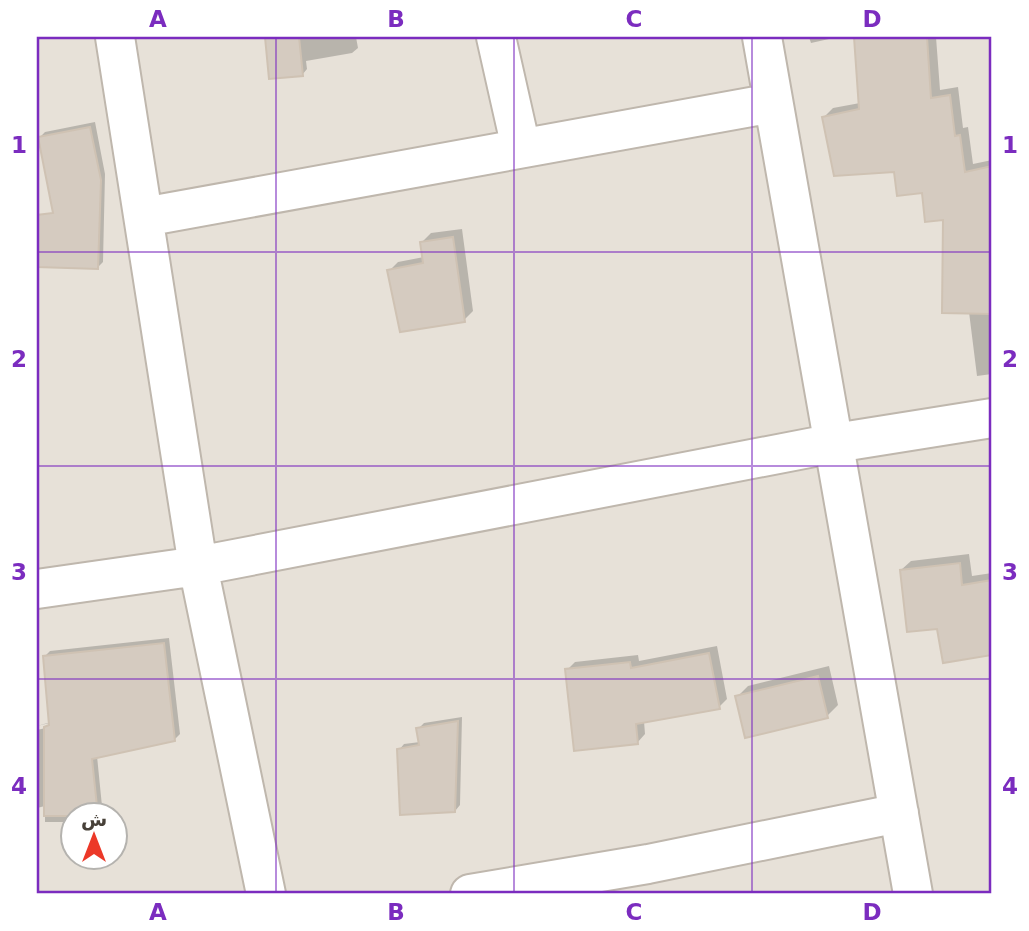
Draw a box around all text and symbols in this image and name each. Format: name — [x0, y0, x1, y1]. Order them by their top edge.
text: A — [149, 6, 167, 32]
text: B — [387, 6, 405, 32]
text: C — [626, 6, 642, 32]
text: D — [862, 6, 882, 32]
text: 1 — [11, 132, 27, 158]
text: 1 — [1002, 132, 1018, 158]
text: 2 — [11, 346, 27, 372]
text: 2 — [1002, 346, 1018, 372]
text: 3 — [11, 559, 27, 585]
text: 3 — [1002, 559, 1018, 585]
text: 4 — [11, 773, 27, 799]
text: 4 — [1002, 773, 1018, 799]
north arrow — [60, 802, 130, 872]
text: ش — [81, 808, 107, 831]
text: A — [149, 899, 167, 925]
text: B — [387, 899, 405, 925]
text: C — [626, 899, 642, 925]
text: D — [862, 899, 882, 925]

